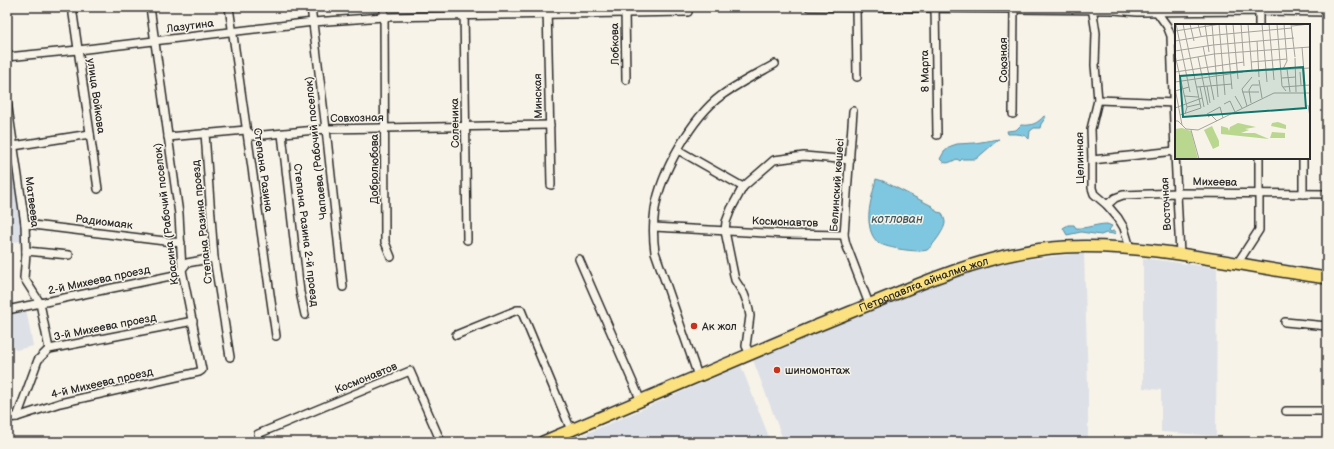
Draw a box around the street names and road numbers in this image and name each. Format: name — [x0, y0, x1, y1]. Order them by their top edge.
street label: Лазутина — [164, 17, 215, 35]
street label: Лобкова — [608, 22, 622, 66]
street label: Союзная — [997, 37, 1010, 83]
street label: 8 Марта — [918, 49, 932, 92]
street label: улица Войкова — [84, 57, 108, 135]
street label: Минская — [531, 73, 545, 119]
street label: Чапаева (Рабочий поселок) — [302, 76, 330, 220]
street label: Соленика — [448, 97, 462, 148]
street label: Совхозная — [330, 111, 384, 125]
street label: Степана Разина — [251, 127, 275, 213]
street label: Целинная — [1073, 132, 1087, 184]
street label: Добролюбова — [368, 134, 381, 204]
street label: Белинский көшесі — [827, 138, 847, 232]
street label: Красина (Рабочий поселок) — [151, 142, 181, 286]
street label: Степана Разина проезд — [189, 159, 215, 284]
street label: Степана Разина 2-й проезд — [291, 163, 321, 308]
street label: Михеева — [1192, 175, 1238, 189]
street label: Матвеева — [22, 176, 42, 229]
street label: Восточная — [1158, 177, 1174, 231]
street label: Радиомаяк — [75, 212, 134, 232]
street label: Космонавтов — [752, 214, 818, 230]
street label: Петропавлға айналма жол — [857, 254, 990, 315]
street label: 2-й Михеева проезд — [47, 263, 151, 297]
street label: 3-й Михеева проезд — [53, 311, 158, 343]
street label: Космонавтов — [333, 360, 399, 396]
street label: 4-й Михеева проезд — [50, 365, 155, 401]

